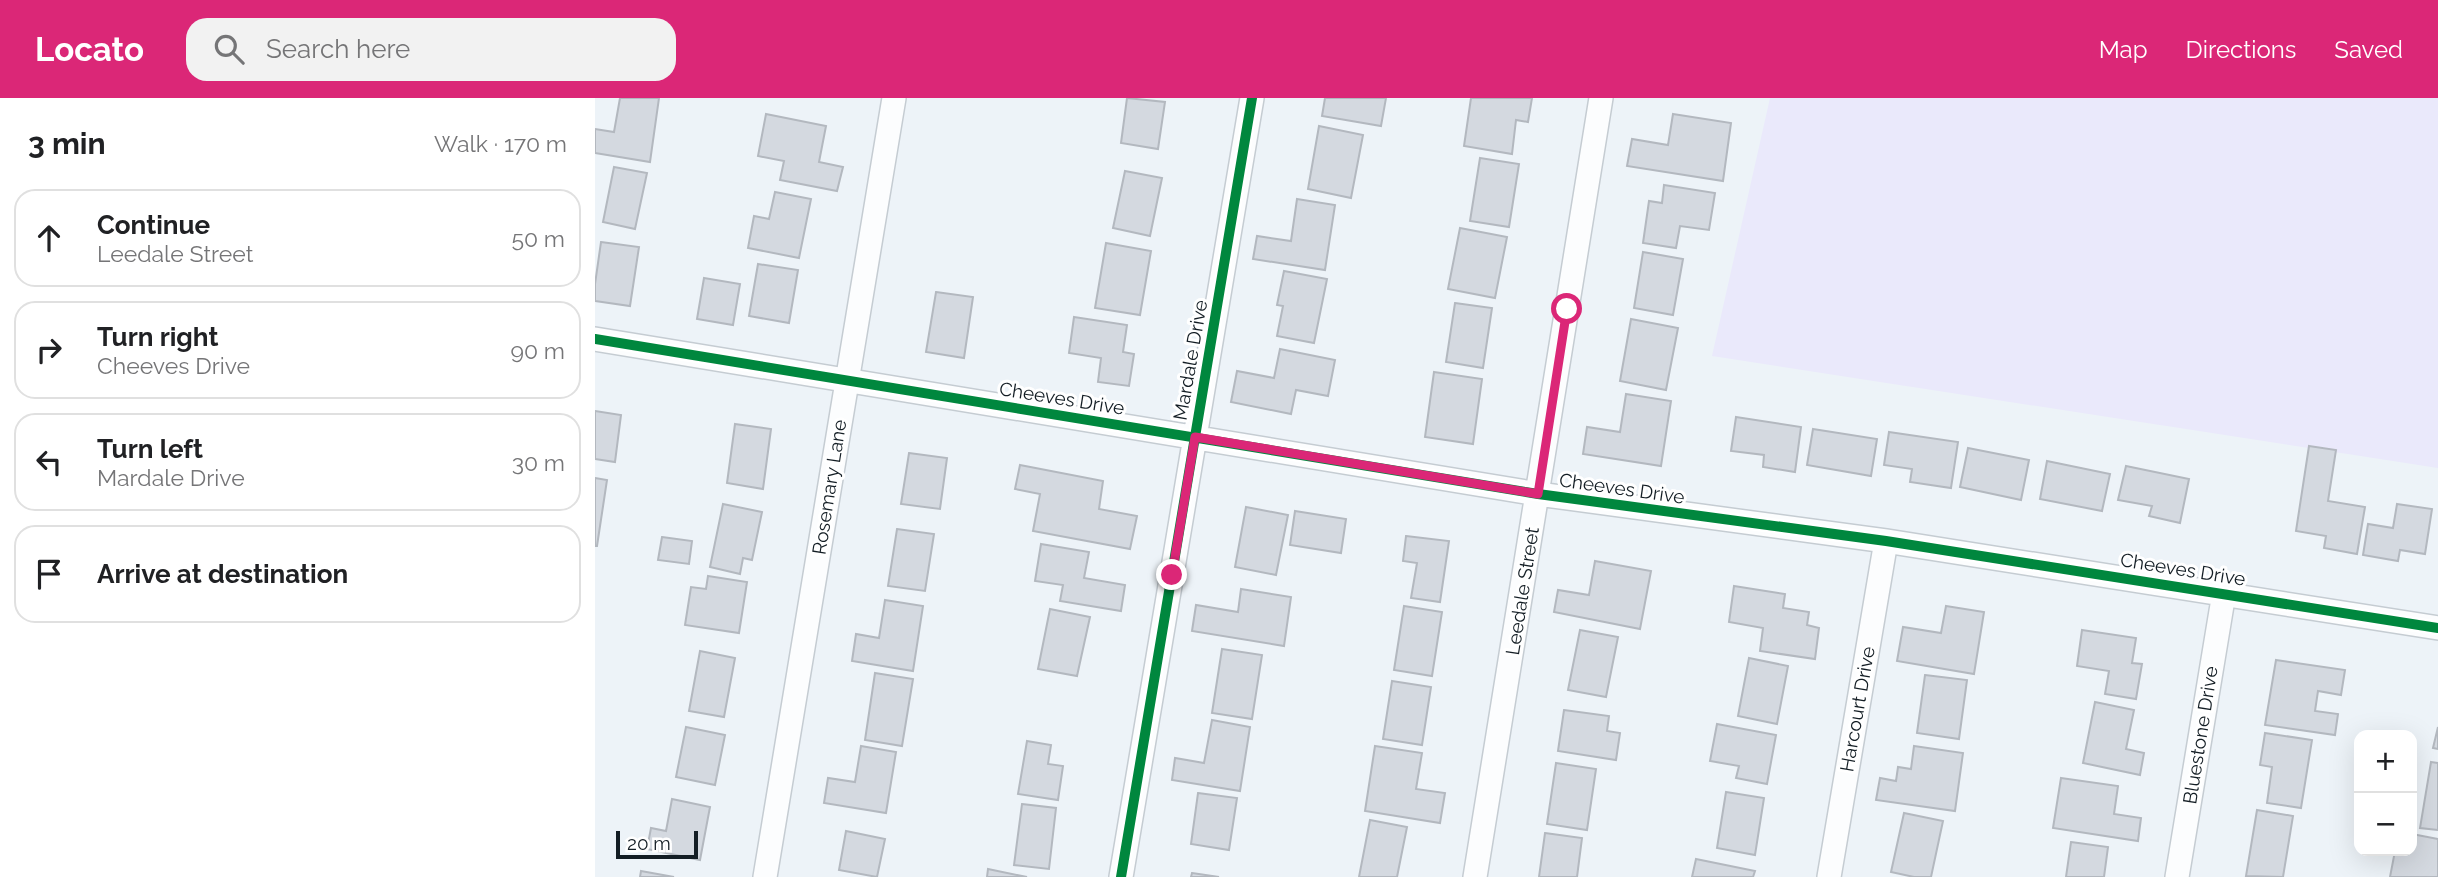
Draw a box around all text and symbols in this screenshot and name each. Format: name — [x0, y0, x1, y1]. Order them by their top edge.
search box — [186, 18, 676, 81]
text: Locato — [35, 30, 144, 69]
icon: search — [210, 30, 248, 68]
text: Search here — [266, 34, 410, 64]
text: Map — [2099, 35, 2148, 64]
text: Directions — [2186, 35, 2296, 64]
text: Saved — [2334, 35, 2403, 64]
text: 3 min — [28, 126, 106, 161]
text: Walk · 170 m — [434, 130, 567, 157]
text: Continue — [97, 210, 210, 240]
icon: ahead — [30, 219, 68, 257]
text: 50 m — [511, 225, 565, 252]
text: Leedale Street — [97, 240, 253, 267]
route start — [1551, 293, 1582, 324]
street label: Mardale Drive — [1169, 298, 1211, 422]
text: Turn right — [97, 322, 218, 352]
icon: right — [30, 331, 68, 369]
text: 90 m — [510, 337, 565, 364]
text: Cheeves Drive — [97, 352, 250, 379]
street label: Cheeves Drive — [998, 377, 1126, 419]
street label: Rosemary Lane — [807, 418, 851, 556]
text: Turn left — [97, 434, 203, 464]
icon: left — [30, 443, 68, 481]
text: 30 m — [512, 449, 565, 476]
text: Mardale Drive — [97, 464, 245, 491]
street label: Cheeves Drive — [1558, 468, 1686, 508]
street label: Leedale Street — [1501, 525, 1543, 657]
street label: Cheeves Drive — [2119, 548, 2247, 590]
icon: arrive — [30, 555, 68, 593]
text: Arrive at destination — [97, 559, 348, 589]
route end — [1156, 559, 1187, 590]
street label: Harcourt Drive — [1835, 645, 1879, 773]
street label: Bluestone Drive — [2178, 664, 2222, 806]
map controls — [2354, 730, 2417, 856]
button: + — [2354, 730, 2417, 793]
button: − — [2354, 793, 2417, 856]
scale bar — [616, 828, 698, 860]
text: 20 m — [627, 832, 671, 854]

